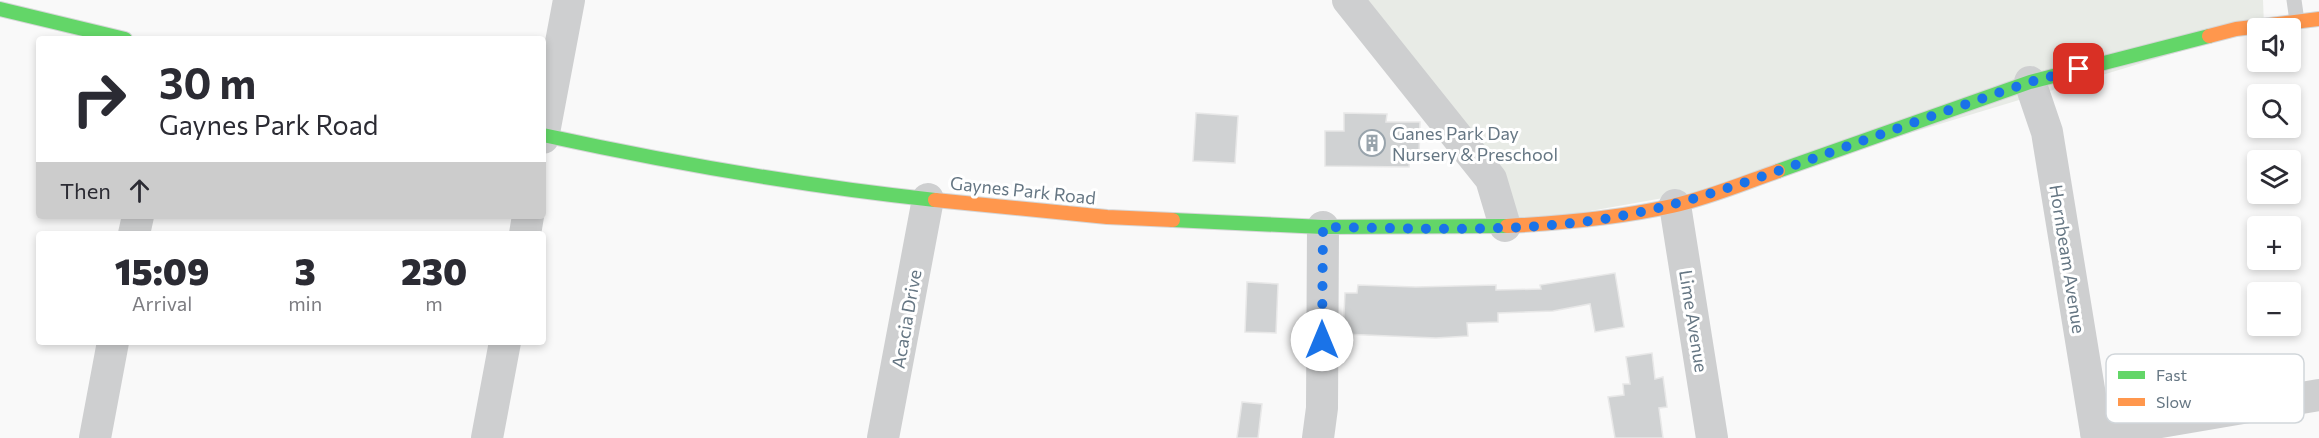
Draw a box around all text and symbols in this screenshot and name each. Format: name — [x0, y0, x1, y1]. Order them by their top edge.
map controls — [2247, 18, 2301, 336]
button: sound — [2247, 18, 2301, 72]
pin — [2053, 43, 2104, 94]
icon: arrive — [2062, 52, 2095, 85]
text: 30 m — [159, 56, 256, 108]
icon: right — [60, 60, 138, 138]
button: search — [2247, 84, 2301, 138]
text: Gaynes Park Road — [159, 108, 378, 141]
place label: Ganes Park Day Nursery & Preschool — [1392, 122, 1558, 165]
building icon: Ganes Park Day Nursery & Preschool — [1357, 128, 1387, 158]
button: layers — [2247, 150, 2301, 204]
street label: Gaynes Park Road — [949, 171, 1097, 209]
icon: ahead — [123, 174, 156, 207]
text: Then — [60, 177, 111, 204]
street label: Hornbeam Avenue — [2045, 183, 2091, 335]
button: + — [2247, 216, 2301, 270]
text: 15:09 — [115, 248, 209, 292]
text: 3 — [295, 248, 316, 292]
text: 230 — [401, 248, 467, 292]
street label: Acacia Drive — [886, 268, 926, 370]
street label: Lime Avenue — [1675, 268, 1713, 374]
button: − — [2247, 282, 2301, 336]
text: Arrival — [132, 291, 192, 315]
text: min — [288, 291, 322, 315]
text: m — [425, 291, 443, 315]
position arrow — [1290, 308, 1354, 372]
legend — [2106, 354, 2304, 423]
text: Fast — [2156, 365, 2187, 384]
text: Slow — [2156, 392, 2192, 411]

